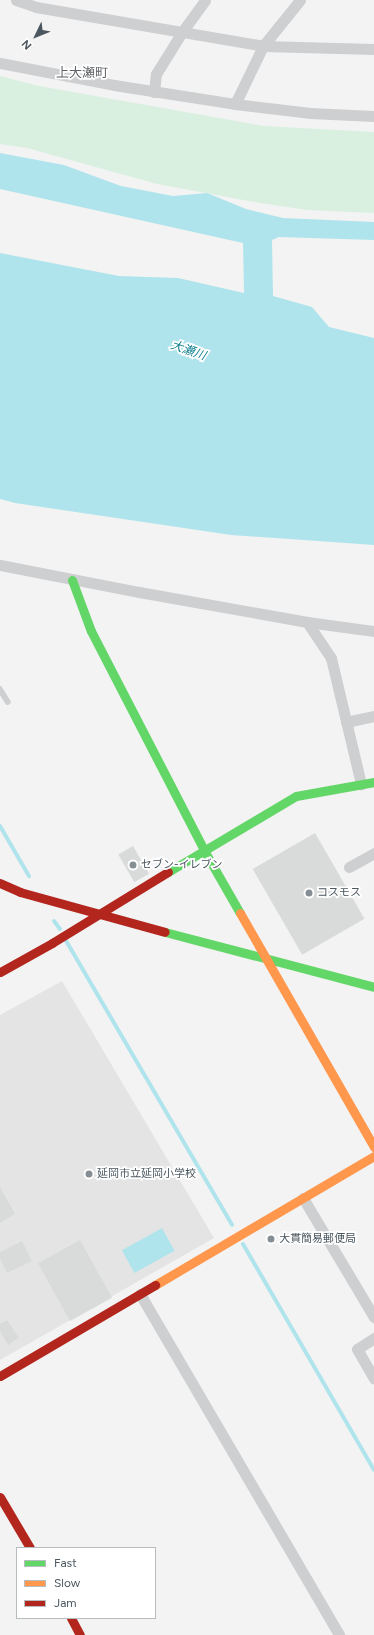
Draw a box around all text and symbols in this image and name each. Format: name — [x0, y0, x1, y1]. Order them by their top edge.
north arrow — [16, 16, 56, 56]
text: N — [19, 37, 35, 52]
district label: 上大瀬町 — [56, 65, 108, 81]
water label: 大瀬川 — [169, 338, 207, 364]
place label: セブン-イレブン — [141, 858, 223, 872]
marker: セブン-イレブン — [128, 860, 138, 870]
place label: コスモス — [317, 886, 361, 900]
marker: コスモス — [304, 888, 314, 898]
place label: 延岡市立延岡小学校 — [97, 1167, 196, 1181]
marker: 延岡市立延岡小学校 — [84, 1169, 94, 1179]
place label: 大貫簡易郵便局 — [279, 1232, 356, 1246]
marker: 大貫簡易郵便局 — [266, 1234, 276, 1244]
legend — [16, 1547, 156, 1619]
text: Fast — [54, 1556, 77, 1570]
text: Slow — [54, 1576, 80, 1590]
text: Jam — [54, 1596, 77, 1610]

